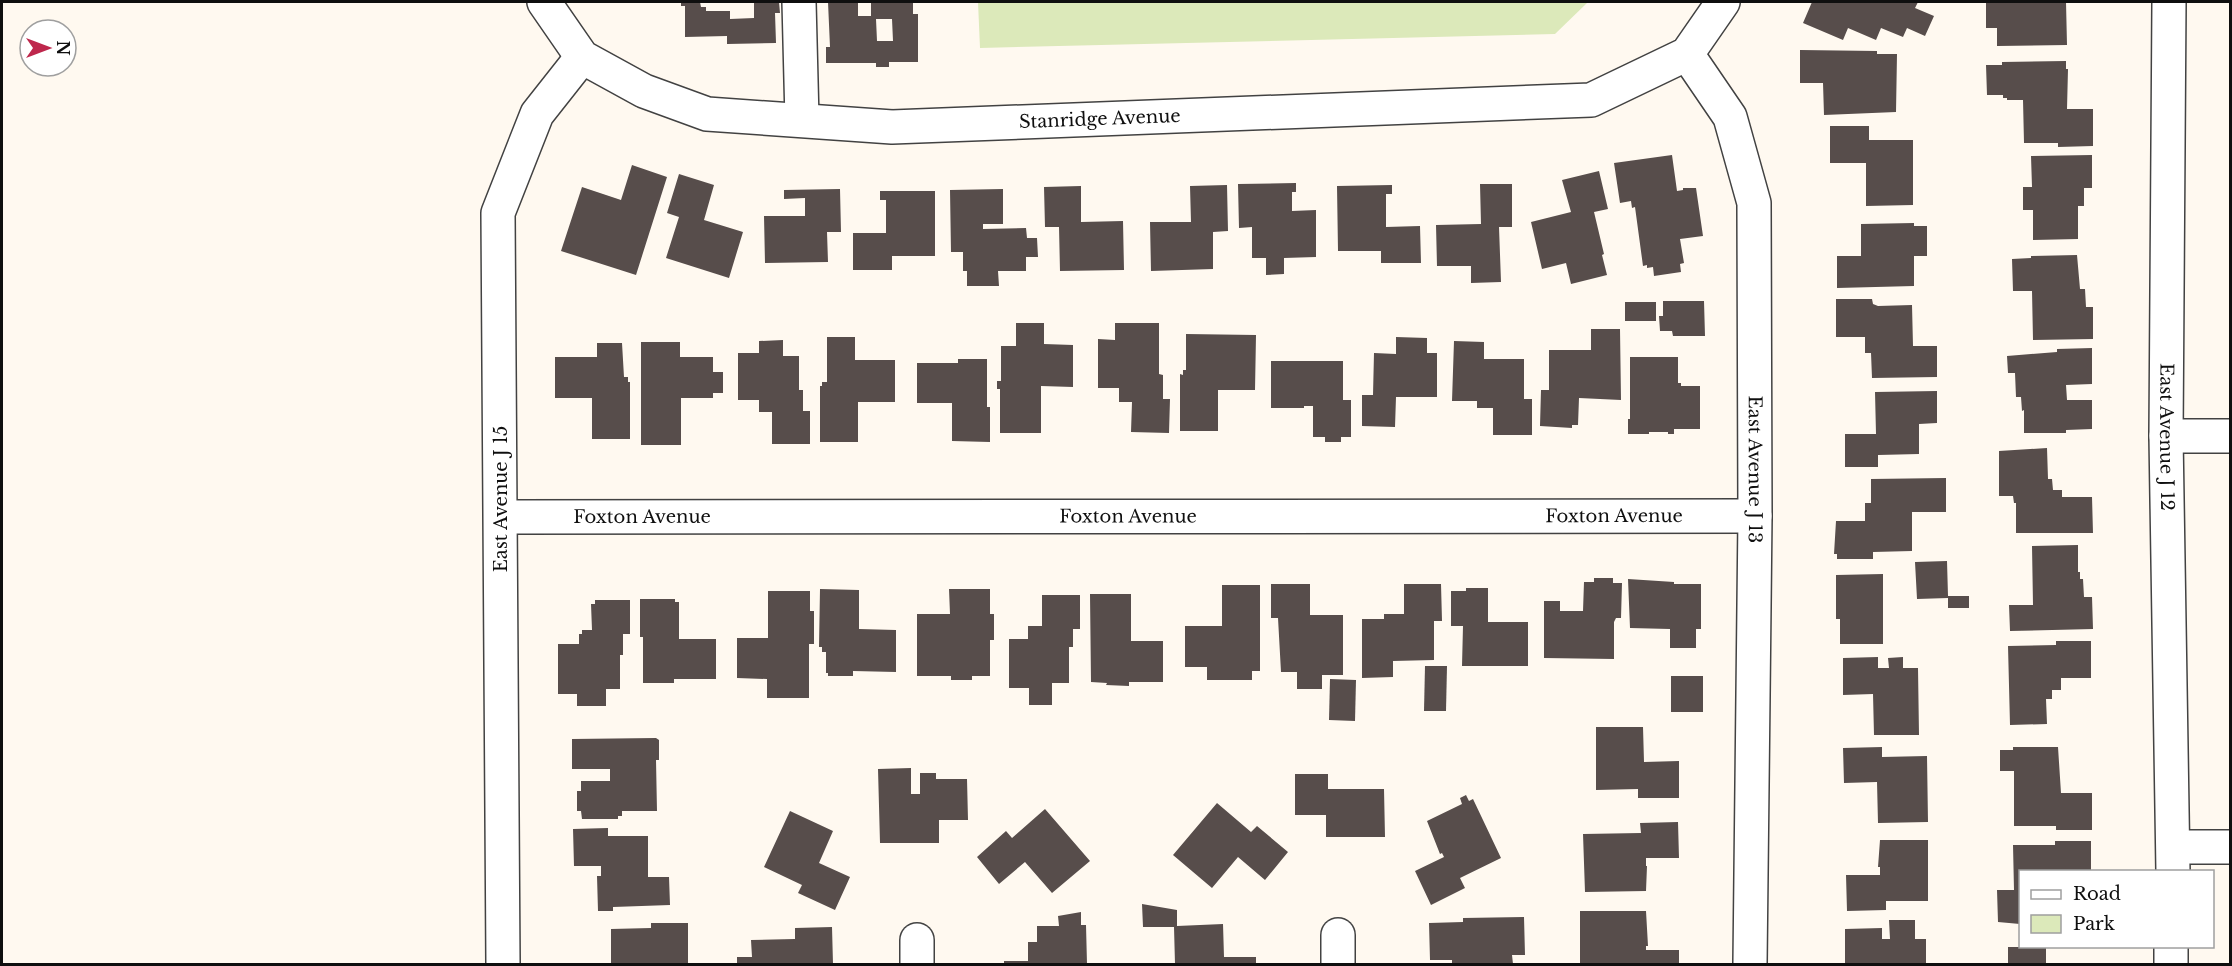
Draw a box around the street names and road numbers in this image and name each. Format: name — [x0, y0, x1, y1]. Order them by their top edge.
street label: Stanridge Avenue — [1019, 105, 1181, 133]
street label: East Avenue J 12 — [2155, 363, 2178, 511]
street label: East Avenue J 13 — [1744, 396, 1766, 543]
street label: East Avenue J 15 — [490, 426, 512, 572]
street label: Foxton Avenue — [1059, 505, 1197, 528]
street label: Foxton Avenue — [1545, 505, 1683, 527]
street label: Foxton Avenue — [573, 506, 711, 528]

